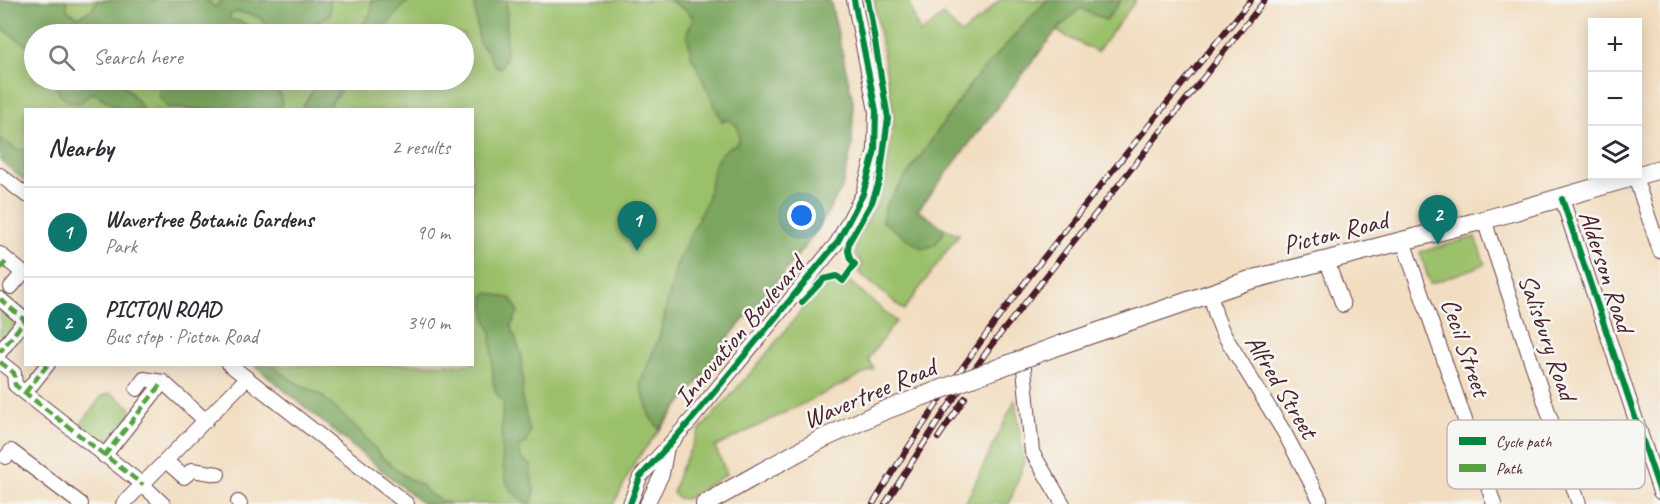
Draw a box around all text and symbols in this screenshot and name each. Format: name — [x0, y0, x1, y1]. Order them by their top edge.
map controls — [1588, 18, 1642, 180]
button: + — [1588, 18, 1642, 72]
search box — [24, 24, 474, 90]
icon: search — [45, 41, 78, 74]
text: Search here — [93, 43, 183, 71]
button: − — [1588, 72, 1642, 126]
button: layers — [1588, 126, 1642, 180]
text: Nearby — [48, 131, 113, 164]
text: 2 results — [391, 135, 450, 160]
pin: 2 — [1418, 196, 1458, 245]
your location — [787, 201, 816, 230]
pin: 1 — [618, 202, 656, 251]
street label: Picton Road — [1279, 203, 1395, 261]
text: Wavertree Botanic Gardens — [105, 206, 314, 234]
street label: Alderson Road — [1571, 206, 1643, 340]
text: 1 — [63, 220, 72, 245]
text: 90 m — [416, 220, 450, 245]
text: Park — [105, 234, 137, 259]
street label: Innovation Boulevard — [667, 247, 814, 413]
street label: Salisbury Road — [1511, 270, 1586, 408]
street label: Cecil Street — [1433, 294, 1498, 403]
text: PICTON ROAD — [105, 296, 221, 324]
text: 2 — [63, 310, 72, 335]
text: 340 m — [407, 310, 450, 335]
text: Bus stop · Picton Road — [105, 324, 258, 349]
street label: Alfred Street — [1238, 328, 1327, 446]
street label: Wavertree Road — [798, 349, 944, 436]
legend — [1447, 420, 1645, 489]
text: Cycle path — [1496, 432, 1552, 452]
text: Path — [1496, 459, 1523, 479]

